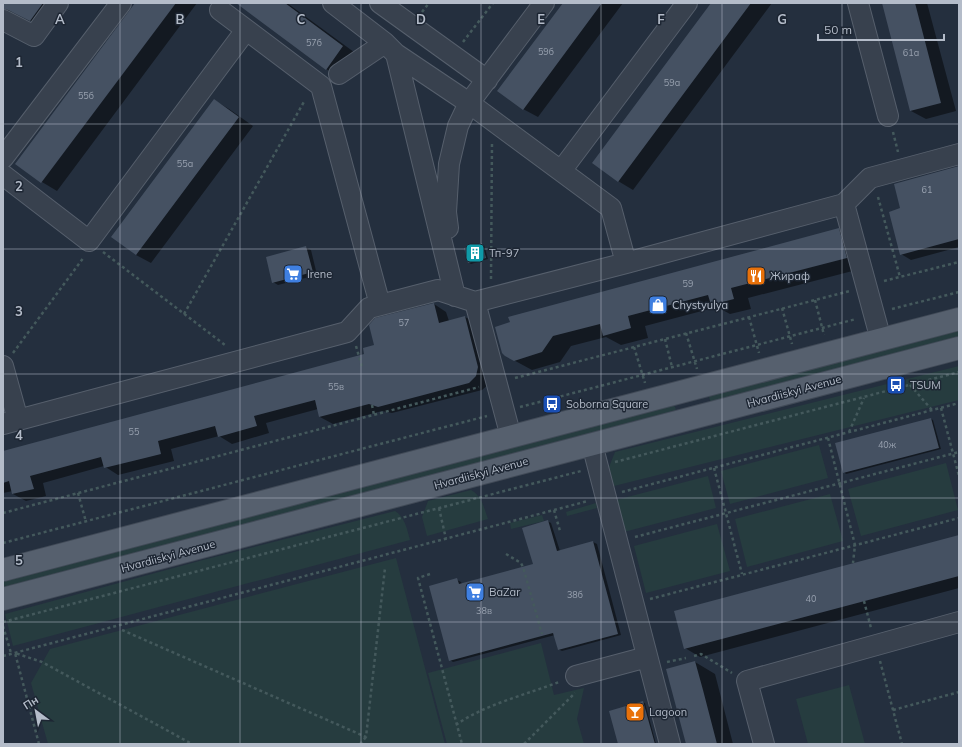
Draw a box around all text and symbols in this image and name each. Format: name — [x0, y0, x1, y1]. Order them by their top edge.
text: A — [55, 11, 65, 27]
text: B — [176, 11, 185, 27]
text: C — [297, 11, 306, 27]
text: D — [416, 11, 426, 27]
text: E — [537, 11, 545, 27]
text: F — [657, 11, 665, 27]
text: G — [777, 11, 787, 27]
scale bar — [818, 16, 944, 42]
text: 50 m — [824, 22, 852, 37]
house number: 57б — [306, 37, 322, 48]
house number: 59б — [538, 46, 554, 57]
house number: 61а — [903, 47, 919, 58]
text: 1 — [15, 54, 23, 70]
house number: 59а — [664, 77, 680, 88]
house number: 55б — [78, 90, 94, 101]
house number: 55а — [177, 158, 193, 169]
text: 2 — [15, 178, 23, 194]
house number: 61 — [922, 184, 932, 195]
building icon: Тп-97 — [464, 242, 486, 264]
place label: Тп-97 — [489, 246, 519, 260]
supermarket icon: Irene — [282, 263, 304, 285]
restaurant icon: Жираф — [745, 265, 767, 287]
place label: Irene — [307, 267, 332, 281]
place label: Жираф — [770, 269, 810, 283]
house number: 59 — [683, 278, 693, 289]
shop icon: Chystyulya — [647, 294, 669, 316]
place label: Chystyulya — [672, 298, 728, 312]
text: 3 — [15, 303, 23, 319]
house number: 57 — [399, 317, 409, 328]
street label: Hvardiiskyi Avenue — [745, 372, 843, 410]
bus stop icon: TSUM — [885, 374, 907, 396]
place label: TSUM — [910, 378, 941, 392]
house number: 55в — [328, 381, 344, 392]
bus stop icon: Soborna Square — [541, 393, 563, 415]
place label: Soborna Square — [566, 397, 648, 411]
house number: 55 — [129, 426, 140, 437]
text: 4 — [15, 427, 23, 443]
house number: 40ж — [878, 439, 897, 450]
street label: Hvardiiskyi Avenue — [432, 454, 530, 492]
street label: Hvardiiskyi Avenue — [119, 537, 217, 575]
text: 5 — [15, 552, 23, 568]
supermarket icon: BaZar — [464, 581, 486, 603]
place label: BaZar — [489, 585, 520, 599]
house number: 38б — [567, 589, 583, 600]
house number: 40 — [806, 593, 816, 604]
house number: 38в — [476, 605, 492, 616]
north arrow — [16, 691, 56, 731]
text: Пн — [21, 692, 41, 713]
bar icon: Lagoon — [624, 701, 646, 723]
place label: Lagoon — [649, 705, 687, 719]

